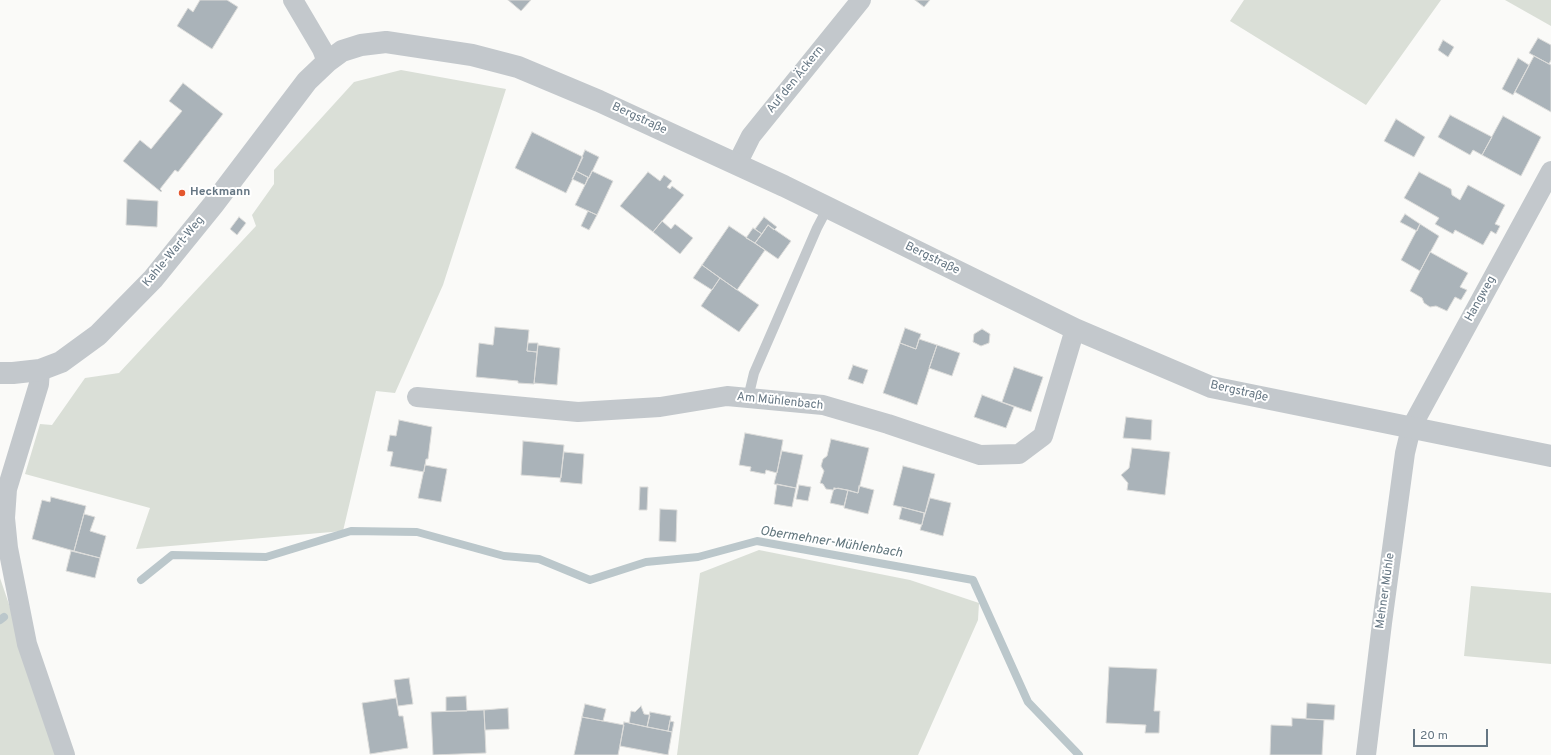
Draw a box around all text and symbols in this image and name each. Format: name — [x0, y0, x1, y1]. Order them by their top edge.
street label: Auf den Äckern — [764, 43, 828, 117]
street label: Bergstraße — [609, 100, 669, 138]
place label: Heckmann — [190, 186, 250, 200]
marker: Heckmann — [177, 188, 187, 198]
street label: Kahle-Wart-Weg — [140, 214, 208, 290]
street label: Bergstraße — [902, 240, 962, 278]
street label: Hangweg — [1463, 274, 1499, 324]
street label: Bergstraße — [1209, 378, 1269, 406]
street label: Am Mühlenbach — [736, 390, 824, 414]
water label: Obermehner-Mühlenbach — [759, 524, 903, 562]
street label: Mehner Mühle — [1374, 552, 1398, 630]
scale bar — [1415, 721, 1490, 747]
text: 20 m — [1420, 728, 1448, 744]

